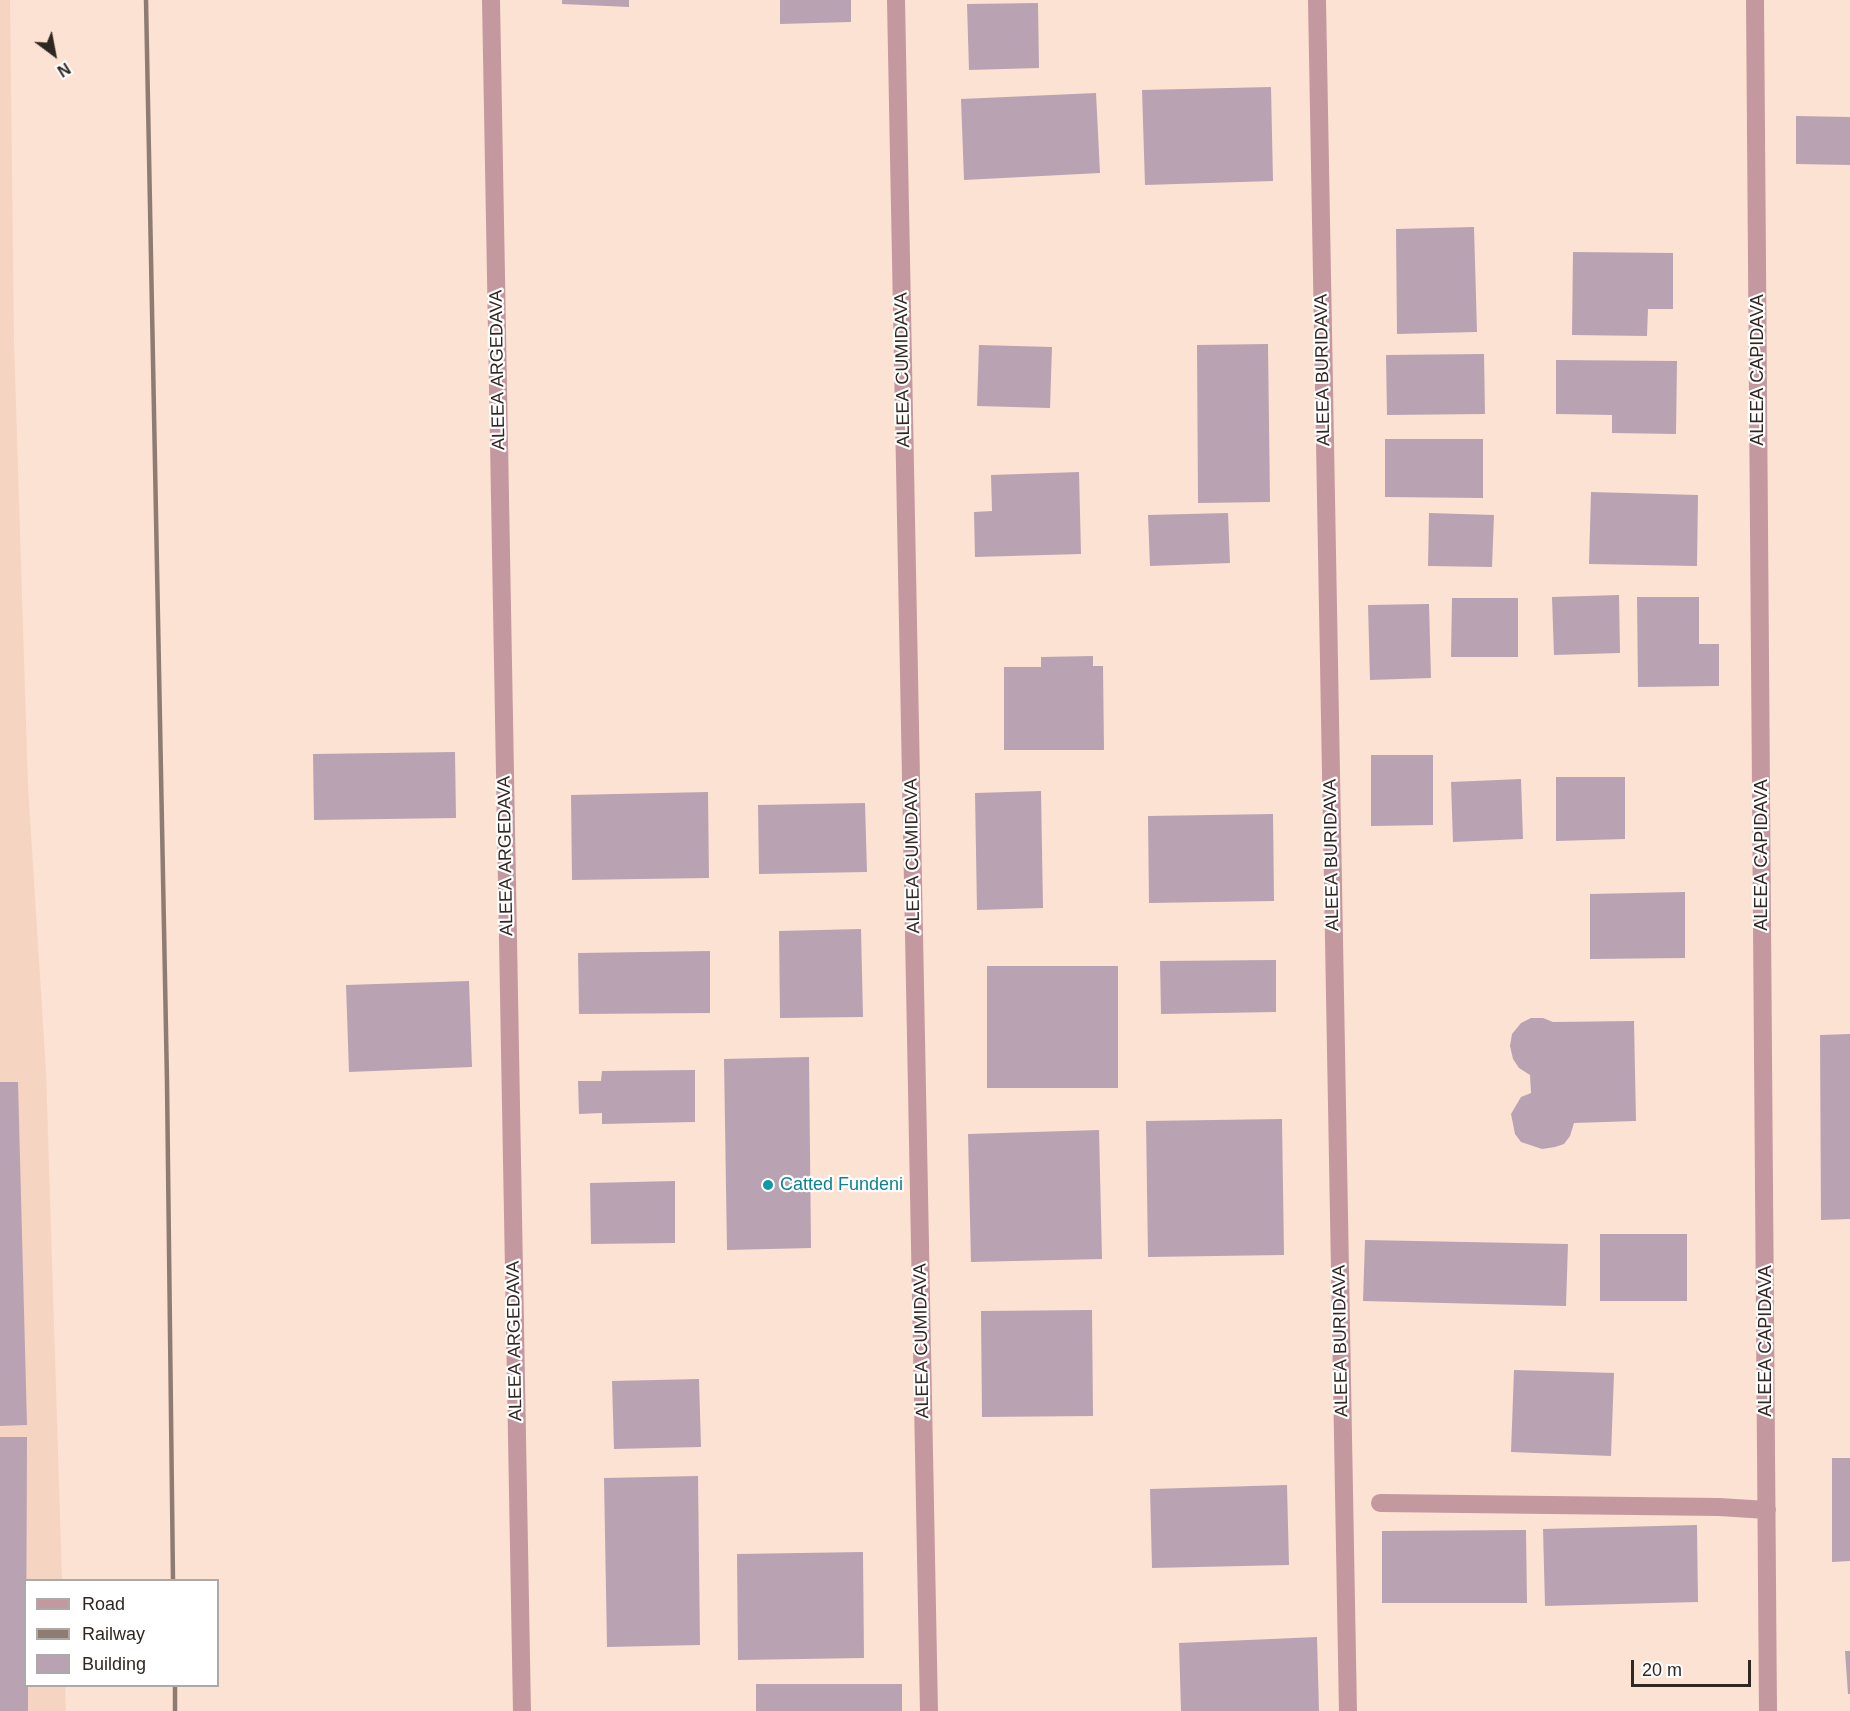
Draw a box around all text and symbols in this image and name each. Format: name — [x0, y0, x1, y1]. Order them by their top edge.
north arrow — [24, 24, 84, 84]
text: N — [54, 59, 73, 80]
street label: ALEEA ARGEDAVA — [486, 290, 510, 450]
street label: ALEEA CUMIDAVA — [891, 292, 915, 448]
street label: ALEEA BURIDAVA — [1311, 294, 1335, 446]
street label: ALEEA CAPIDAVA — [1747, 294, 1769, 446]
street label: ALEEA ARGEDAVA — [494, 776, 518, 936]
street label: ALEEA CUMIDAVA — [901, 778, 925, 934]
street label: ALEEA BURIDAVA — [1320, 779, 1344, 931]
street label: ALEEA CAPIDAVA — [1751, 779, 1773, 931]
place label: Catted Fundeni — [780, 1174, 903, 1196]
marker: Catted Fundeni — [761, 1178, 775, 1192]
street label: ALEEA ARGEDAVA — [503, 1261, 527, 1421]
street label: ALEEA CUMIDAVA — [910, 1263, 934, 1419]
street label: ALEEA BURIDAVA — [1329, 1265, 1353, 1417]
street label: ALEEA CAPIDAVA — [1755, 1265, 1777, 1417]
legend — [24, 1579, 219, 1687]
text: Road — [82, 1594, 125, 1614]
text: Railway — [82, 1624, 145, 1644]
scale bar — [1634, 1648, 1754, 1686]
text: Building — [82, 1654, 146, 1674]
text: 20 m — [1642, 1660, 1682, 1680]

